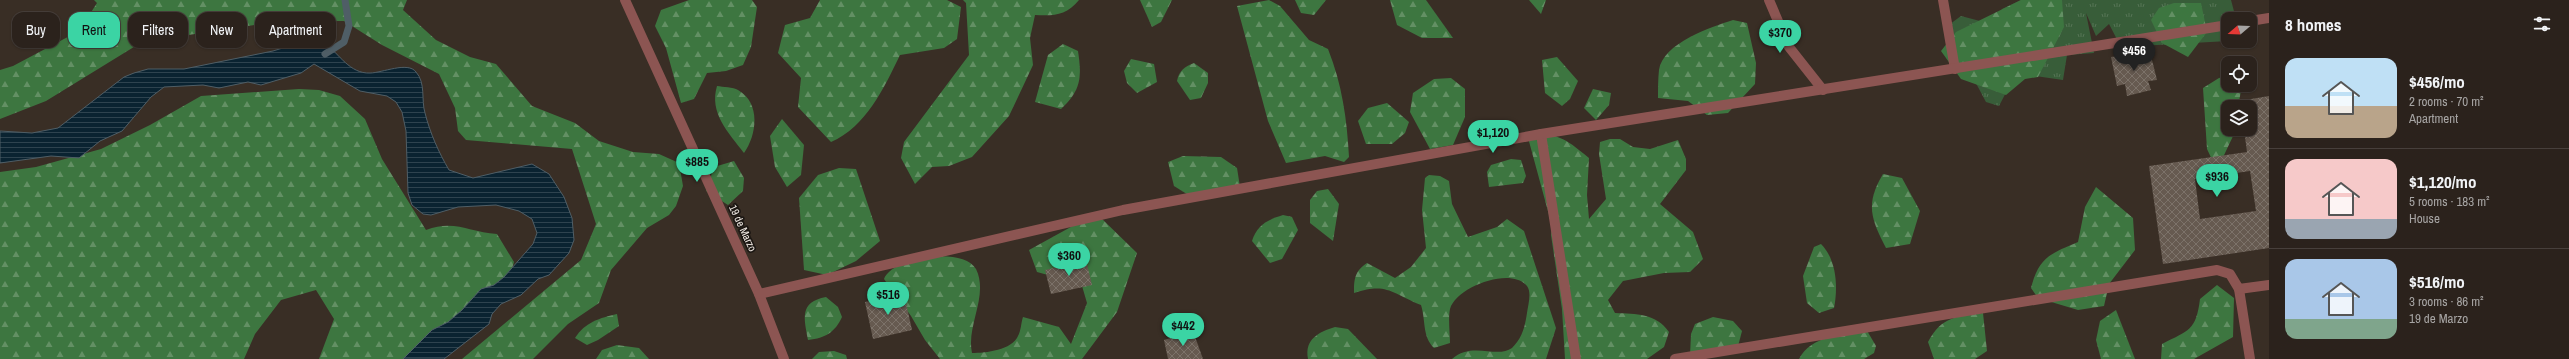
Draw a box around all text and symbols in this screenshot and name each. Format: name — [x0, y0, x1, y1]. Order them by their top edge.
chip: Buy — [12, 12, 60, 48]
chip: Rent — [68, 12, 120, 48]
chip: Filters — [128, 12, 188, 48]
chip: New — [196, 12, 247, 48]
chip: Apartment — [255, 12, 336, 48]
north arrow — [2221, 12, 2257, 48]
map controls — [2221, 12, 2257, 136]
text: 8 homes — [2285, 13, 2342, 36]
icon: filters — [2531, 13, 2553, 35]
pin: $370 — [1756, 20, 1804, 54]
text: $370 — [1768, 24, 1792, 41]
pin: $456 — [2110, 38, 2158, 72]
text: $456 — [2122, 42, 2146, 59]
button: locate — [2221, 56, 2257, 92]
text: $456/mo — [2409, 70, 2465, 93]
icon: home — [2317, 74, 2365, 122]
text: 2 rooms · 70 m² — [2409, 93, 2484, 110]
button: layers — [2221, 100, 2257, 136]
text: Apartment — [2409, 110, 2458, 127]
pin: $1,120 — [1460, 120, 1526, 154]
text: $1,120 — [1477, 124, 1509, 141]
pin: $885 — [673, 149, 721, 183]
text: $885 — [685, 153, 709, 170]
pin: $936 — [2193, 164, 2241, 198]
text: $936 — [2205, 168, 2229, 185]
text: $1,120/mo — [2409, 170, 2476, 193]
icon: home — [2317, 175, 2365, 223]
text: 5 rooms · 183 m² — [2409, 193, 2490, 210]
street label: 19 de Marzo — [726, 202, 760, 254]
text: House — [2409, 210, 2440, 227]
pin: $360 — [1045, 243, 1093, 277]
text: $360 — [1057, 247, 1081, 264]
text: $516/mo — [2409, 270, 2465, 293]
icon: home — [2317, 275, 2365, 323]
pin: $516 — [864, 282, 912, 316]
text: $516 — [876, 286, 900, 303]
text: 3 rooms · 86 m² — [2409, 293, 2484, 310]
text: 19 de Marzo — [2409, 310, 2468, 327]
pin: $442 — [1159, 313, 1207, 347]
text: $442 — [1171, 317, 1195, 334]

